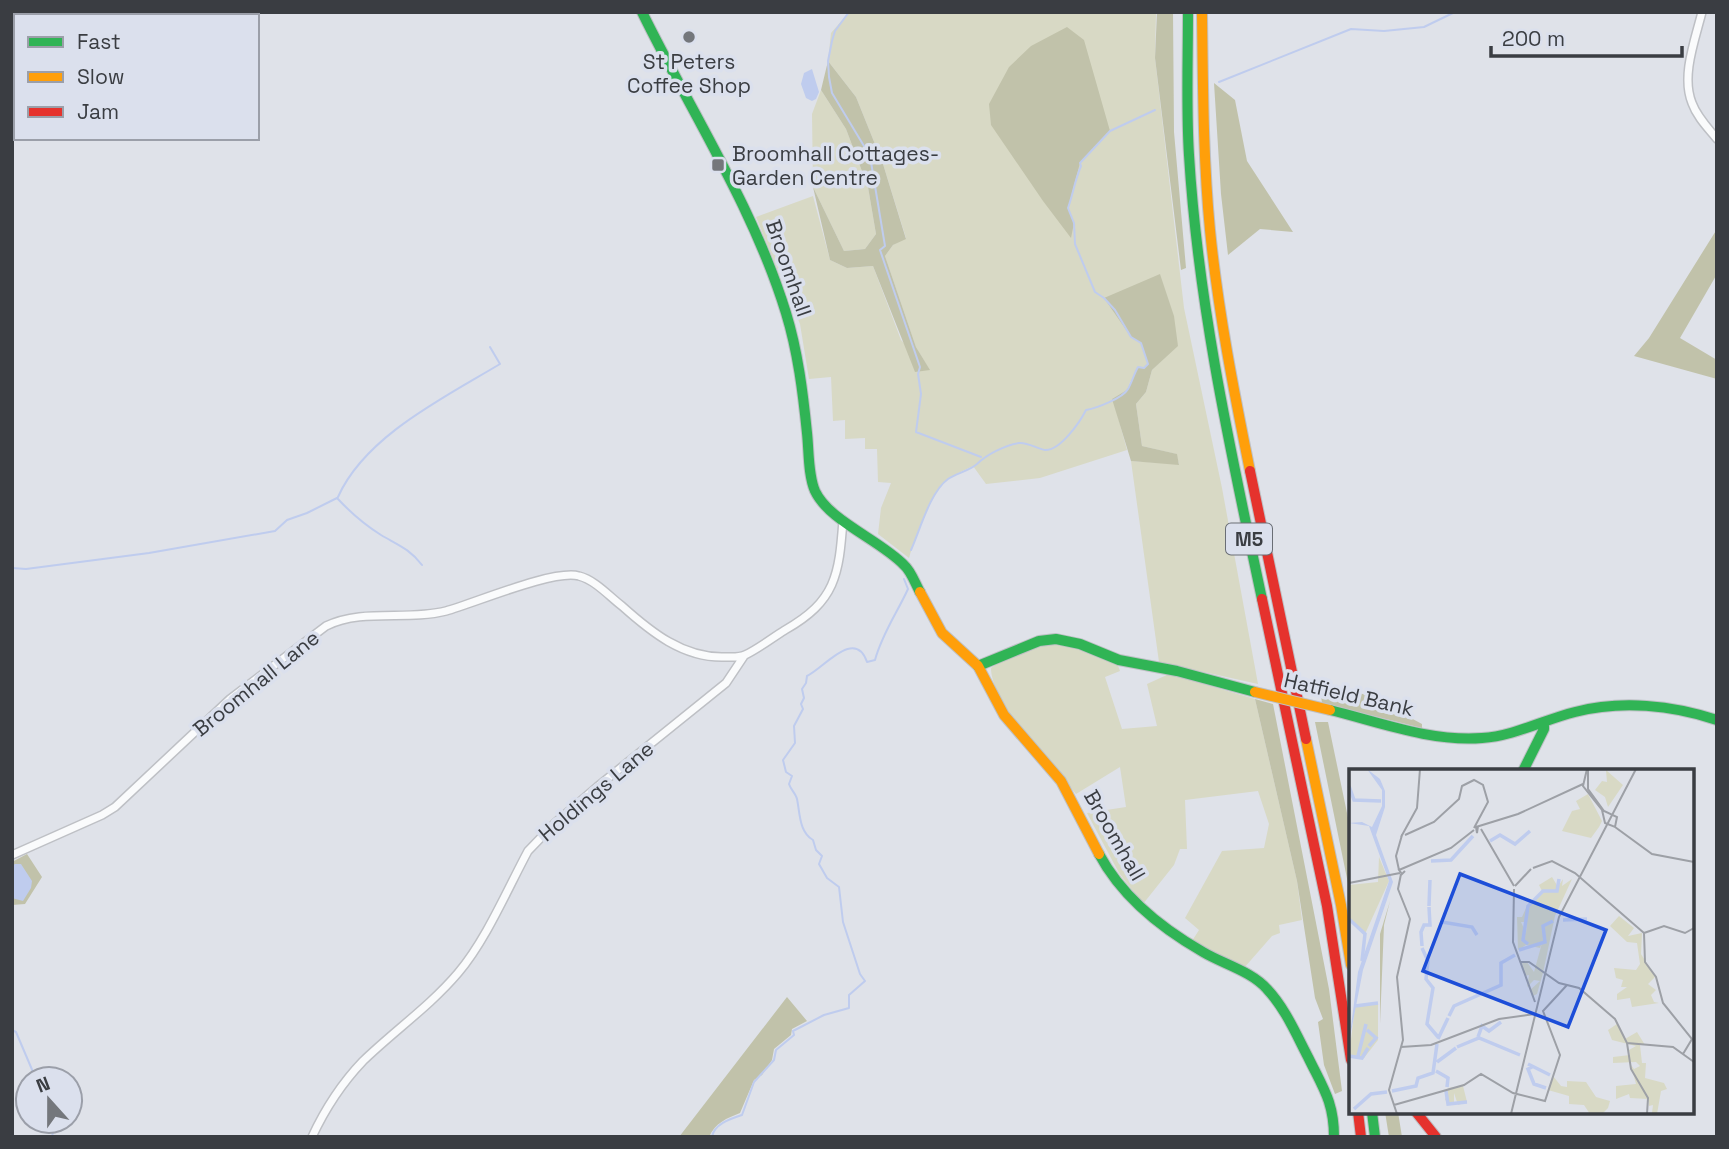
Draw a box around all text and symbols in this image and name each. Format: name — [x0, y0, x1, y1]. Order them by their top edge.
legend — [14, 14, 259, 140]
scale bar — [1491, 14, 1682, 58]
text: 200 m — [1502, 25, 1565, 52]
text: Fast — [77, 28, 121, 55]
marker: St Peters Coffee Shop — [681, 29, 697, 45]
place label: St Peters Coffee Shop — [627, 48, 751, 99]
text: Slow — [77, 63, 125, 90]
text: Jam — [77, 98, 119, 125]
place label: Broomhall Cottages- Garden Centre — [732, 140, 939, 191]
marker: Broomhall Cottages- Garden Centre — [710, 157, 726, 173]
street label: Broomhall — [760, 216, 818, 320]
road number: M5 — [1226, 524, 1272, 554]
street label: Broomhall Lane — [187, 624, 325, 742]
street label: Hatfield Bank — [1281, 666, 1417, 722]
street label: Holdings Lane — [533, 735, 659, 847]
inset map — [1349, 769, 1694, 1114]
street label: Broomhall — [1078, 785, 1152, 885]
north arrow — [14, 1065, 84, 1135]
text: N — [33, 1071, 54, 1099]

